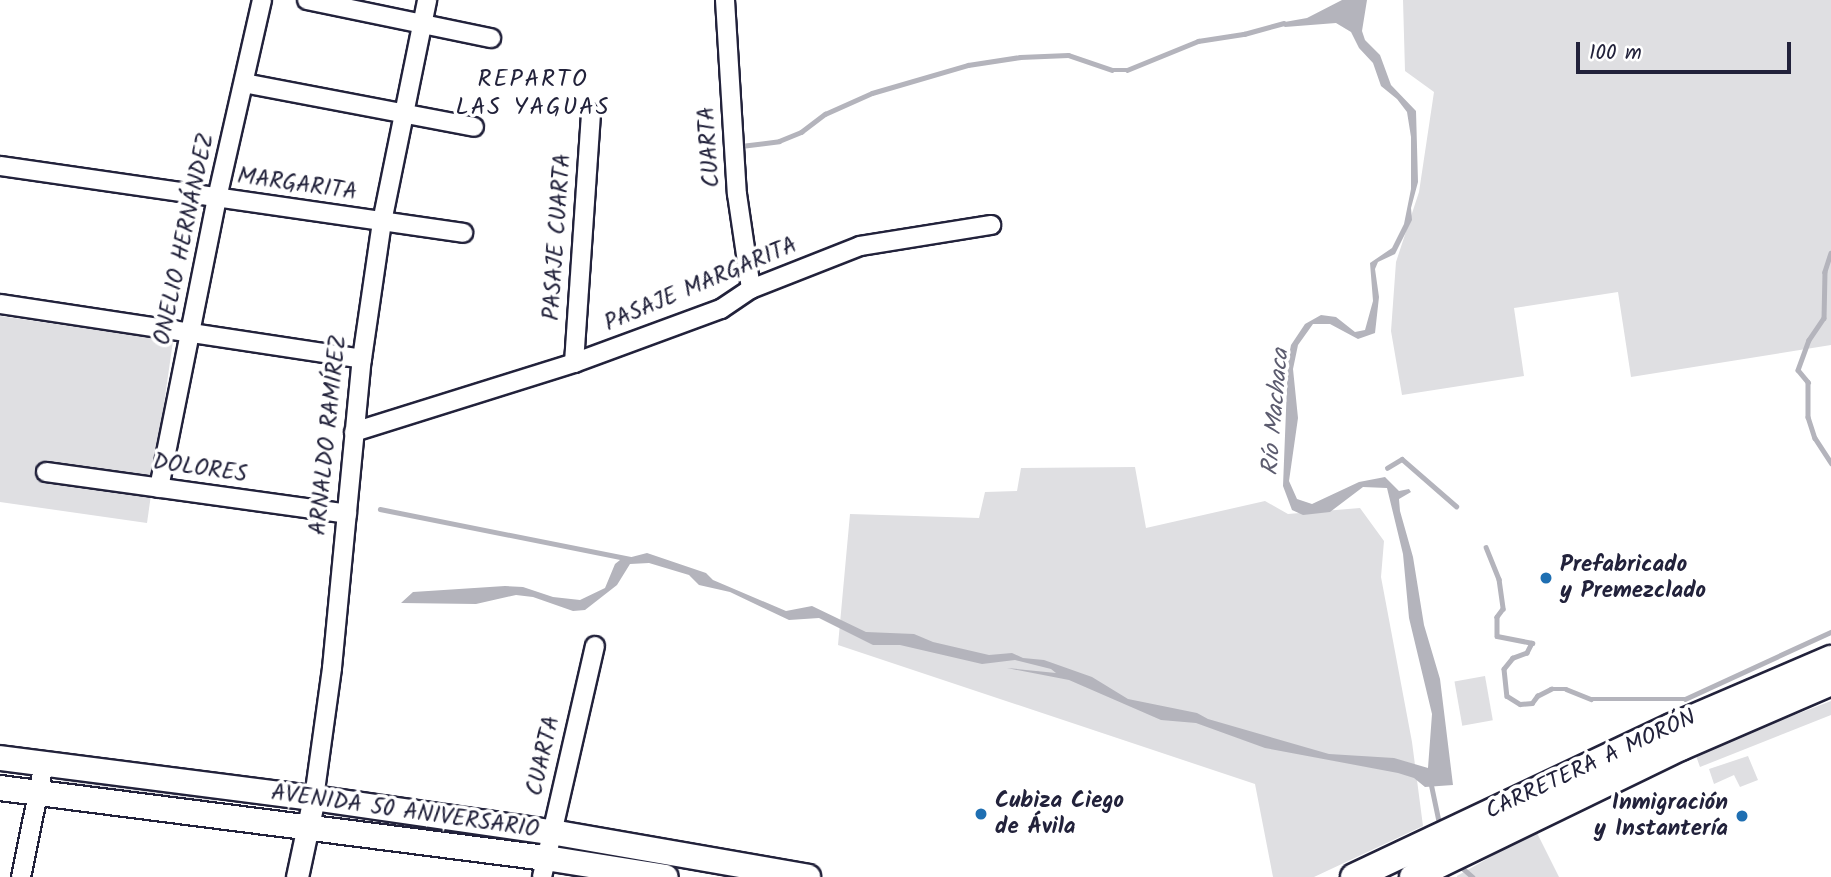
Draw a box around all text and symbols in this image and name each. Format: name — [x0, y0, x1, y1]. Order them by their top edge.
scale bar — [1579, 28, 1794, 72]
text: 100 m — [1589, 37, 1642, 70]
district label: REPARTO LAS YAGUAS — [457, 66, 609, 122]
street label: CUARTA — [693, 106, 727, 188]
street label: ONELIO HERNÁNDEZ — [149, 130, 221, 348]
street label: PASAJE CUARTA — [538, 153, 578, 321]
street label: MARGARITA — [235, 163, 359, 207]
street label: PASAJE MARGARITA — [601, 232, 801, 338]
street label: ARNALDO RAMÍREZ — [305, 333, 353, 537]
water label: Río Machaca — [1256, 347, 1296, 477]
street label: DOLORES — [151, 449, 249, 489]
place label: Prefabricado y Premezclado — [1560, 551, 1706, 605]
marker: Prefabricado y Premezclado — [1538, 570, 1554, 586]
street label: CARRETERA A MORÓN — [1481, 704, 1701, 826]
street label: CUARTA — [521, 713, 567, 799]
street label: AVENIDA 50 ANIVERSARIO — [269, 780, 541, 844]
place label: Cubiza Ciego de Ávila — [995, 787, 1124, 841]
place label: Inmigración y Instantería — [1594, 789, 1728, 843]
marker: Cubiza Ciego de Ávila — [973, 806, 989, 822]
marker: Inmigración y Instantería — [1734, 808, 1750, 824]

